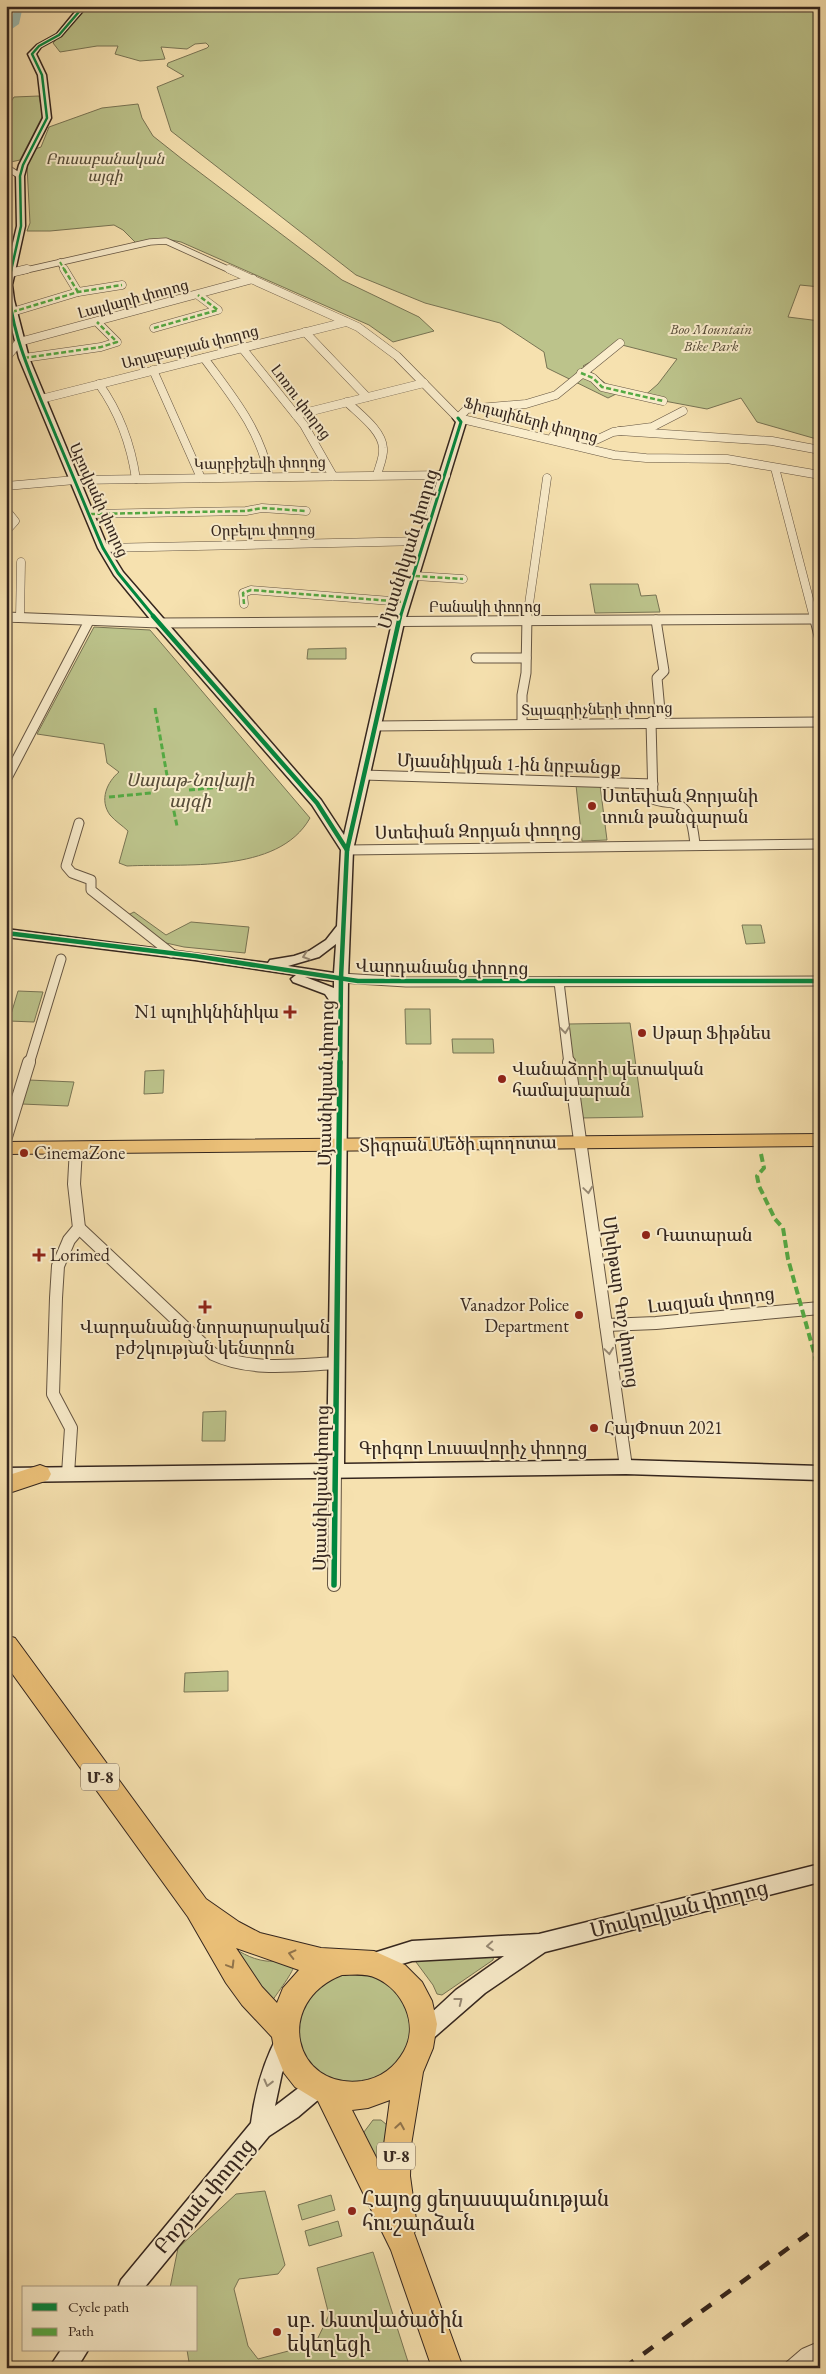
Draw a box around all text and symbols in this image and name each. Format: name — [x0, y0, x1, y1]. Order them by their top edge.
park label: Բուսաբանական այգի — [46, 149, 166, 185]
street label: Լալվարի փողոց — [75, 275, 190, 322]
park label: Boo Mountain Bike Park — [669, 319, 752, 355]
street label: Աղաբաբյան փողոց — [119, 320, 260, 373]
street label: Լոռու փողոց — [267, 360, 336, 443]
street label: Ֆիդայիների փողոց — [462, 392, 600, 447]
street label: Աբովյանի փողոց — [66, 440, 133, 560]
street label: Կարբիշեվի փողոց — [194, 452, 326, 473]
street label: Մյասնիկյան փողոց — [372, 466, 443, 632]
street label: Օրբելու փողոց — [210, 519, 315, 540]
street label: Բանակի փողոց — [429, 597, 541, 616]
street label: Տպագրիչների փողոց — [521, 698, 673, 719]
street label: Մյասնիկյան 1-ին նրբանցք — [397, 748, 621, 779]
park label: Սայաթ-Նովայի այգի — [126, 768, 255, 812]
place label: Ստեփան Զորյանի տուն թանգարան — [602, 784, 758, 828]
marker: Ստեփան Զորյանի տուն թանգարան — [586, 800, 598, 812]
street label: Ստեփան Զորյան փողոց — [374, 817, 582, 844]
one-way arrow — [302, 950, 311, 960]
street label: Վարդանանց փողոց — [355, 953, 529, 980]
place label: N1 պոլիկնինիկա — [135, 1000, 279, 1023]
street label: Մյասնիկյան փողոց — [313, 1000, 338, 1166]
marker: N1 պոլիկնինիկա — [283, 1005, 297, 1019]
place label: Սթար Ֆիթնես — [652, 1021, 771, 1044]
one-way arrow — [559, 1027, 570, 1035]
marker: Սթար Ֆիթնես — [636, 1027, 648, 1039]
place label: Վանաձորի պետական համալսարան — [512, 1057, 704, 1101]
marker: Վանաձորի պետական համալսարան — [496, 1073, 508, 1085]
street label: Տիգրան Մեծի պողոտա — [359, 1130, 557, 1157]
place label: CinemaZone — [34, 1141, 125, 1164]
marker: CinemaZone — [18, 1147, 30, 1159]
one-way arrow — [582, 1187, 593, 1195]
street label: Մխիթար Գոշ փողոց — [598, 1215, 645, 1389]
place label: Դատարան — [656, 1223, 752, 1246]
marker: Դատարան — [640, 1229, 652, 1241]
place label: Lorimed — [50, 1243, 111, 1266]
marker: Lorimed — [32, 1248, 46, 1262]
street label: Լազյան փողոց — [646, 1281, 776, 1318]
place label: Vanadzor Police Department — [460, 1293, 569, 1337]
marker: Վարդանանց նորարարական բժշկության կենտրոն — [198, 1300, 212, 1314]
marker: Vanadzor Police Department — [573, 1309, 585, 1321]
place label: Վարդանանց նորարարական բժշկության կենտրոն — [80, 1315, 330, 1359]
one-way arrow — [604, 1347, 614, 1356]
street label: Մյասնիկյան փողոց — [308, 1405, 333, 1571]
place label: ՀայՓոստ 2021 — [604, 1416, 723, 1439]
marker: ՀայՓոստ 2021 — [588, 1422, 600, 1434]
street label: Գրիգոր Լուսավորիչ փողոց — [359, 1436, 587, 1459]
road number: Մ-8 — [81, 1764, 119, 1790]
street label: Մոսկովյան փողոց — [587, 1873, 771, 1944]
one-way arrow — [486, 1940, 494, 1951]
one-way arrow — [288, 1949, 297, 1960]
one-way arrow — [224, 1960, 234, 1969]
one-way arrow — [453, 1999, 462, 2007]
one-way arrow — [263, 2079, 274, 2088]
one-way arrow — [394, 2121, 404, 2130]
street label: Բոշյան փողոց — [147, 2132, 260, 2259]
road number: Մ-8 — [377, 2142, 415, 2170]
place label: Հայոց ցեղասպանության հուշարձան — [362, 2185, 609, 2236]
marker: Հայոց ցեղասպանության հուշարձան — [346, 2205, 358, 2217]
legend — [22, 2286, 198, 2352]
text: Cycle path — [68, 2297, 130, 2316]
place label: սբ. Աստվածածին եկեղեցի — [287, 2306, 463, 2357]
text: Path — [68, 2321, 94, 2340]
marker: սբ. Աստվածածին եկեղեցի — [271, 2326, 283, 2338]

